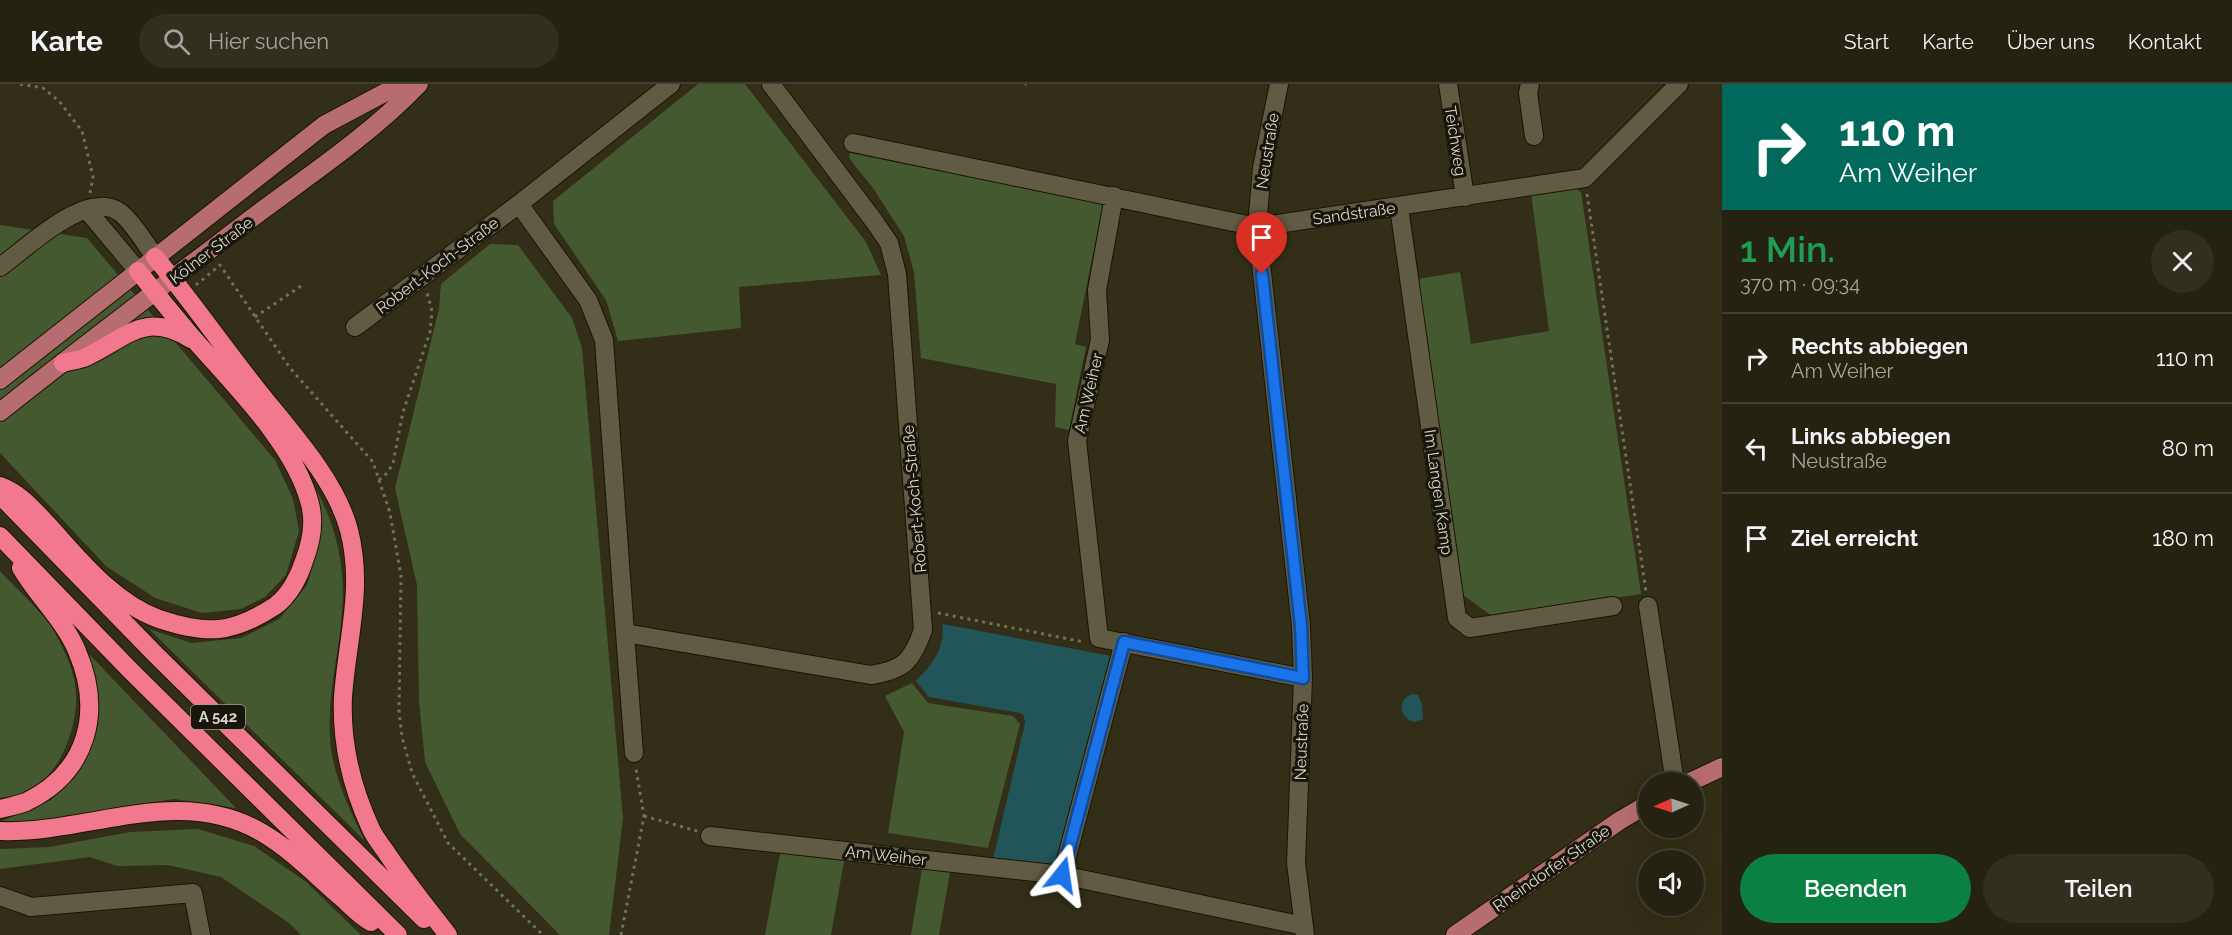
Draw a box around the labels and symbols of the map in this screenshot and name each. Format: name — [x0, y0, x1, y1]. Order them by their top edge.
street label: Teichweg — [1441, 105, 1470, 178]
street label: Neustraße — [1252, 112, 1283, 190]
street label: Sandstraße — [1311, 198, 1397, 229]
pin — [1236, 212, 1287, 274]
street label: Kölner Straße — [166, 213, 257, 288]
street label: Robert-Koch-Straße — [372, 213, 502, 318]
street label: Am Weiher — [1070, 351, 1107, 435]
street label: Robert-Koch-Straße — [899, 424, 930, 574]
street label: Im Langen Kamp — [1420, 428, 1457, 556]
street label: Neustraße — [1291, 703, 1312, 781]
road number: A 542 — [191, 705, 245, 729]
north arrow — [1638, 772, 1704, 838]
street label: Rheindorfer Straße — [1489, 821, 1613, 916]
street label: Am Weiher — [844, 842, 928, 869]
position arrow — [1030, 843, 1094, 907]

